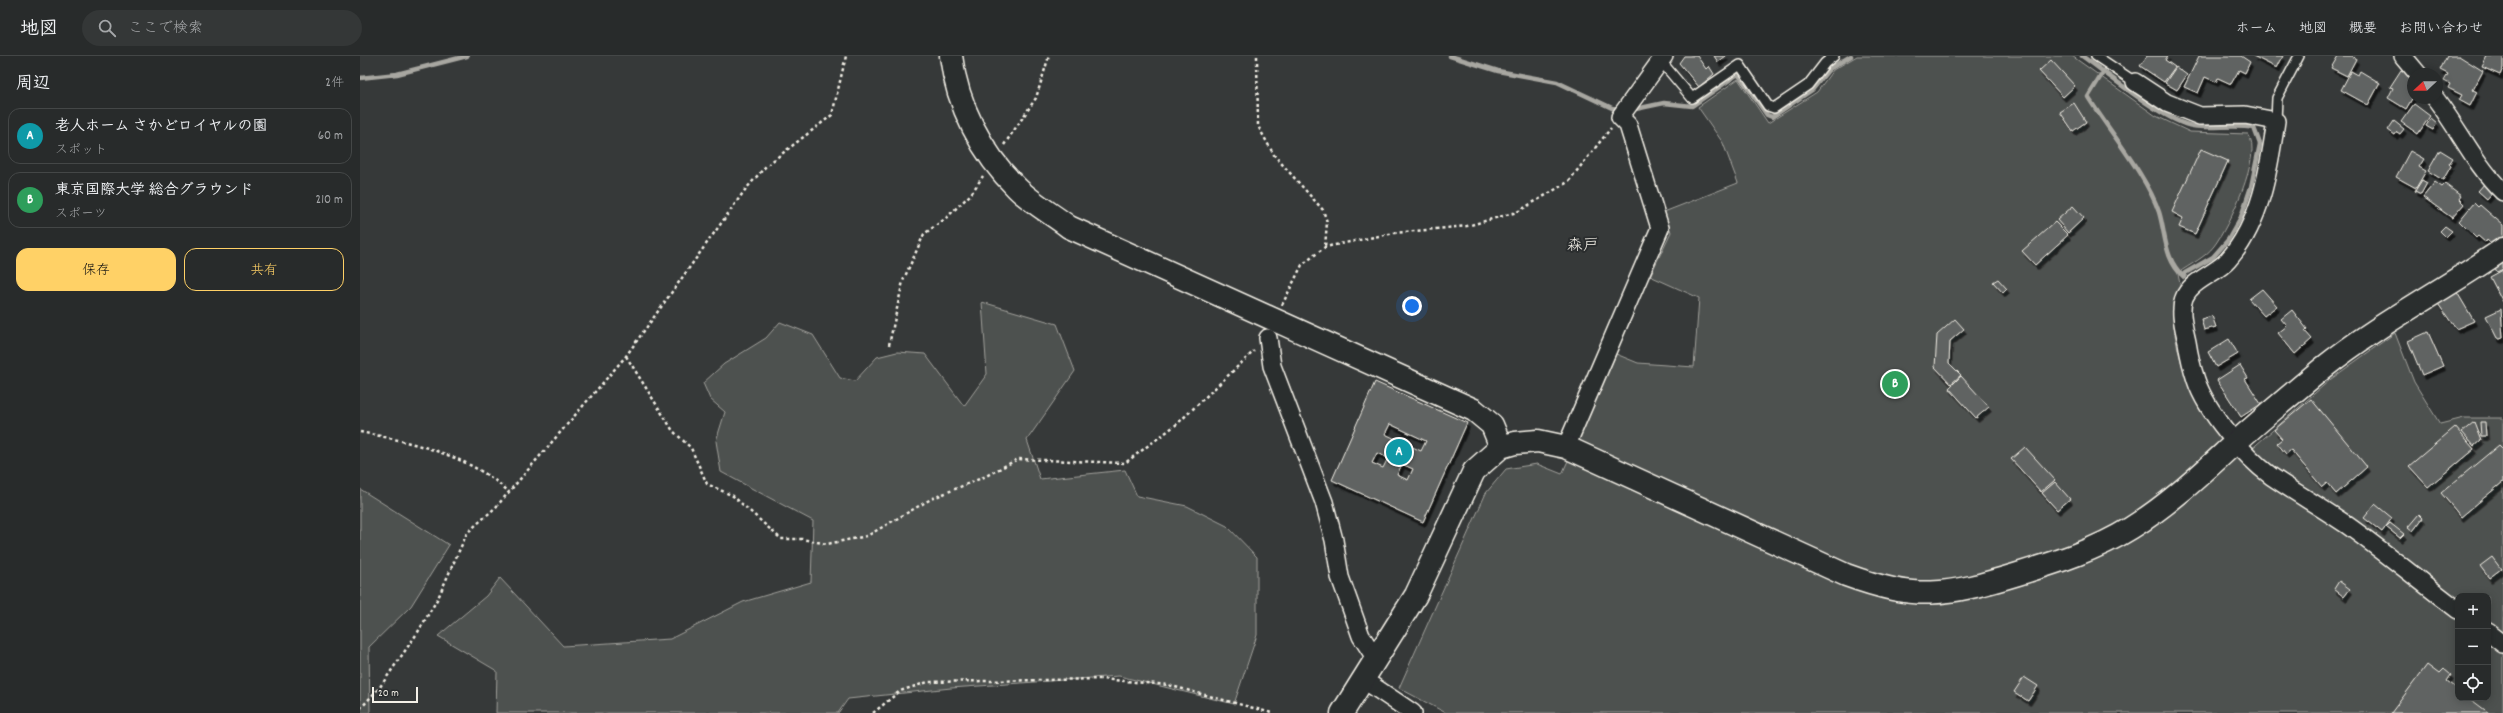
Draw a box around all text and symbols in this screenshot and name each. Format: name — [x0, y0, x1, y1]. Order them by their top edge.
search box — [82, 10, 362, 46]
text: 地図 — [20, 17, 58, 44]
icon: search — [96, 17, 118, 39]
text: ここで検索 — [128, 18, 203, 40]
text: ホーム — [2236, 19, 2277, 39]
text: 地図 — [2299, 19, 2327, 39]
text: 概要 — [2349, 19, 2377, 39]
text: お問い合わせ — [2399, 19, 2483, 39]
north arrow — [2407, 68, 2443, 104]
text: 周辺 — [16, 73, 50, 97]
text: 2件 — [325, 74, 344, 93]
text: 老人ホーム さかどロイヤルの園 — [55, 116, 268, 138]
text: A — [26, 127, 34, 146]
text: 60 m — [318, 127, 343, 146]
text: スポット — [55, 141, 107, 160]
text: 東京国際大学 総合グラウンド — [55, 180, 253, 202]
text: B — [27, 191, 33, 210]
text: 210 m — [315, 191, 343, 210]
text: スポーツ — [55, 205, 107, 224]
district label: 森戸 — [1567, 235, 1599, 258]
button: 保存 — [16, 248, 176, 291]
button: 共有 — [184, 248, 344, 291]
your location — [1402, 296, 1422, 316]
pin: B — [1882, 369, 1908, 399]
pin: A — [1386, 437, 1412, 467]
map controls — [2455, 593, 2491, 701]
button: + — [2455, 593, 2491, 629]
button: − — [2455, 629, 2491, 665]
button: locate — [2455, 665, 2491, 701]
scale bar — [372, 685, 418, 704]
text: 20 m — [378, 686, 399, 702]

